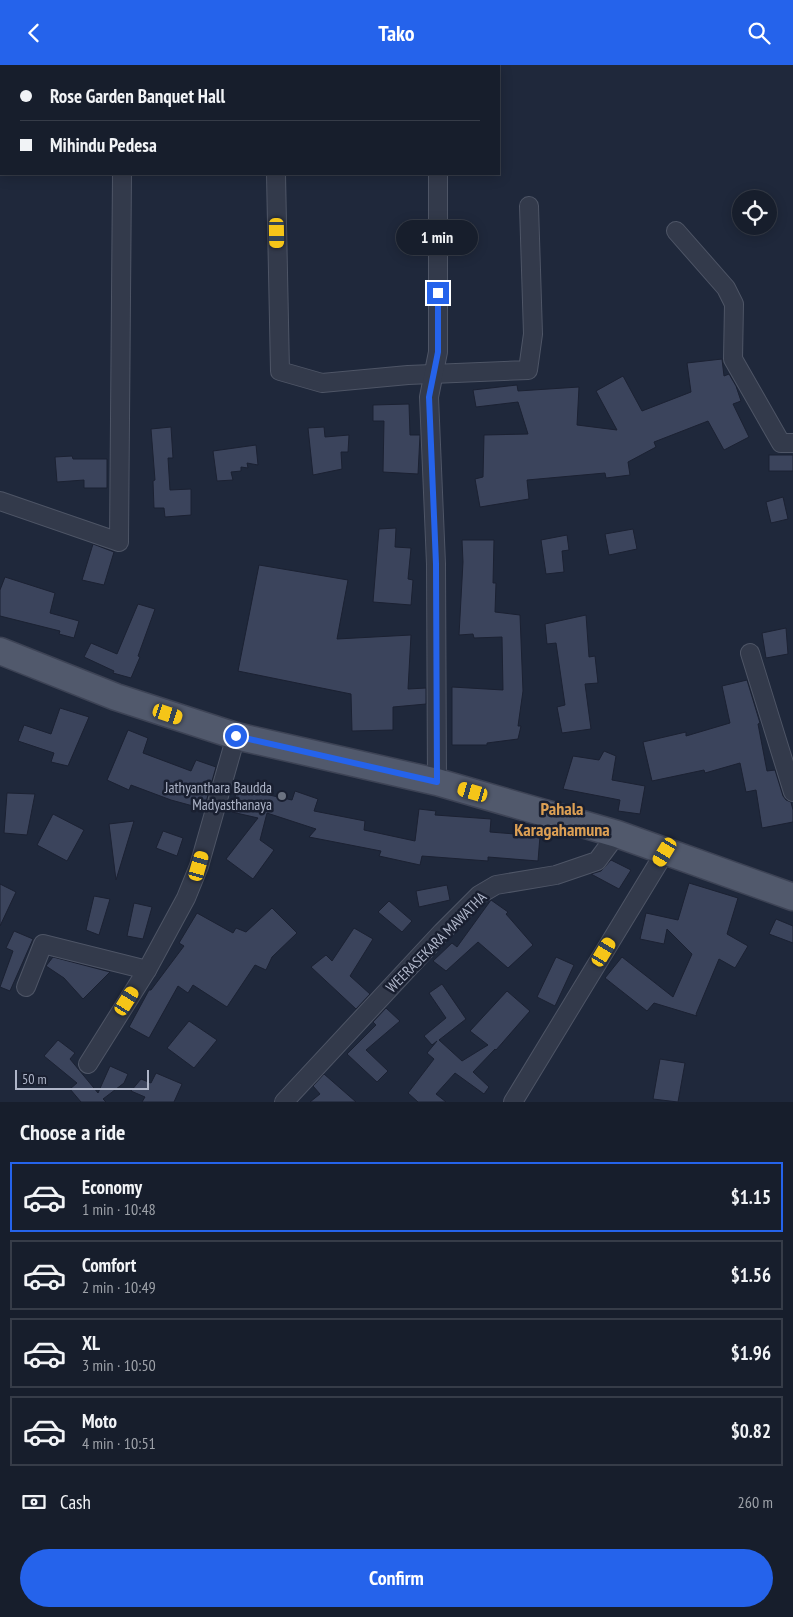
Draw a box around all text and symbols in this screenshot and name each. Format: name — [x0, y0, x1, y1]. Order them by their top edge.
icon: back — [20, 19, 48, 47]
text: Tako — [378, 19, 415, 47]
icon: search — [745, 19, 773, 47]
text: Rose Garden Banquet Hall — [50, 84, 225, 108]
text: Mihindu Pedesa — [50, 133, 157, 157]
map controls — [732, 190, 777, 235]
button: locate — [732, 190, 777, 235]
car — [269, 218, 284, 248]
callout: 1 min — [397, 221, 479, 255]
text: 1 min — [421, 227, 453, 247]
route end — [427, 282, 449, 304]
car — [151, 702, 184, 726]
route start — [225, 725, 247, 747]
place label: Jathyanthara Baudda Madyasthanaya — [164, 778, 272, 814]
car — [456, 781, 489, 803]
marker: Jathyanthara Baudda Madyasthanaya — [276, 790, 288, 802]
district label: Pahala Karagahamuna — [514, 797, 610, 841]
car — [650, 835, 679, 869]
car — [187, 850, 210, 882]
street label: WEERASEKARA MAWATHA — [382, 887, 491, 996]
car — [589, 935, 618, 969]
car — [112, 984, 141, 1018]
scale bar — [15, 1067, 149, 1090]
text: 50 m — [22, 1070, 47, 1088]
text: Choose a ride — [20, 1118, 125, 1146]
icon: car — [22, 1175, 67, 1220]
text: Economy — [82, 1175, 142, 1199]
text: $1.15 — [731, 1185, 771, 1209]
text: 1 min · 10:48 — [82, 1199, 156, 1219]
icon: car — [22, 1253, 67, 1298]
text: Comfort — [82, 1253, 136, 1277]
text: $1.56 — [731, 1263, 771, 1287]
text: 2 min · 10:49 — [82, 1277, 156, 1297]
icon: car — [22, 1331, 67, 1376]
text: XL — [82, 1331, 100, 1355]
text: $1.96 — [731, 1341, 771, 1365]
text: 3 min · 10:50 — [82, 1355, 156, 1375]
icon: car — [22, 1409, 67, 1454]
text: Moto — [82, 1409, 117, 1433]
text: $0.82 — [731, 1419, 771, 1443]
text: 4 min · 10:51 — [82, 1433, 156, 1453]
icon: cash — [20, 1488, 48, 1516]
text: Cash — [60, 1490, 91, 1514]
text: 260 m — [738, 1492, 773, 1512]
button: Confirm — [20, 1549, 773, 1607]

